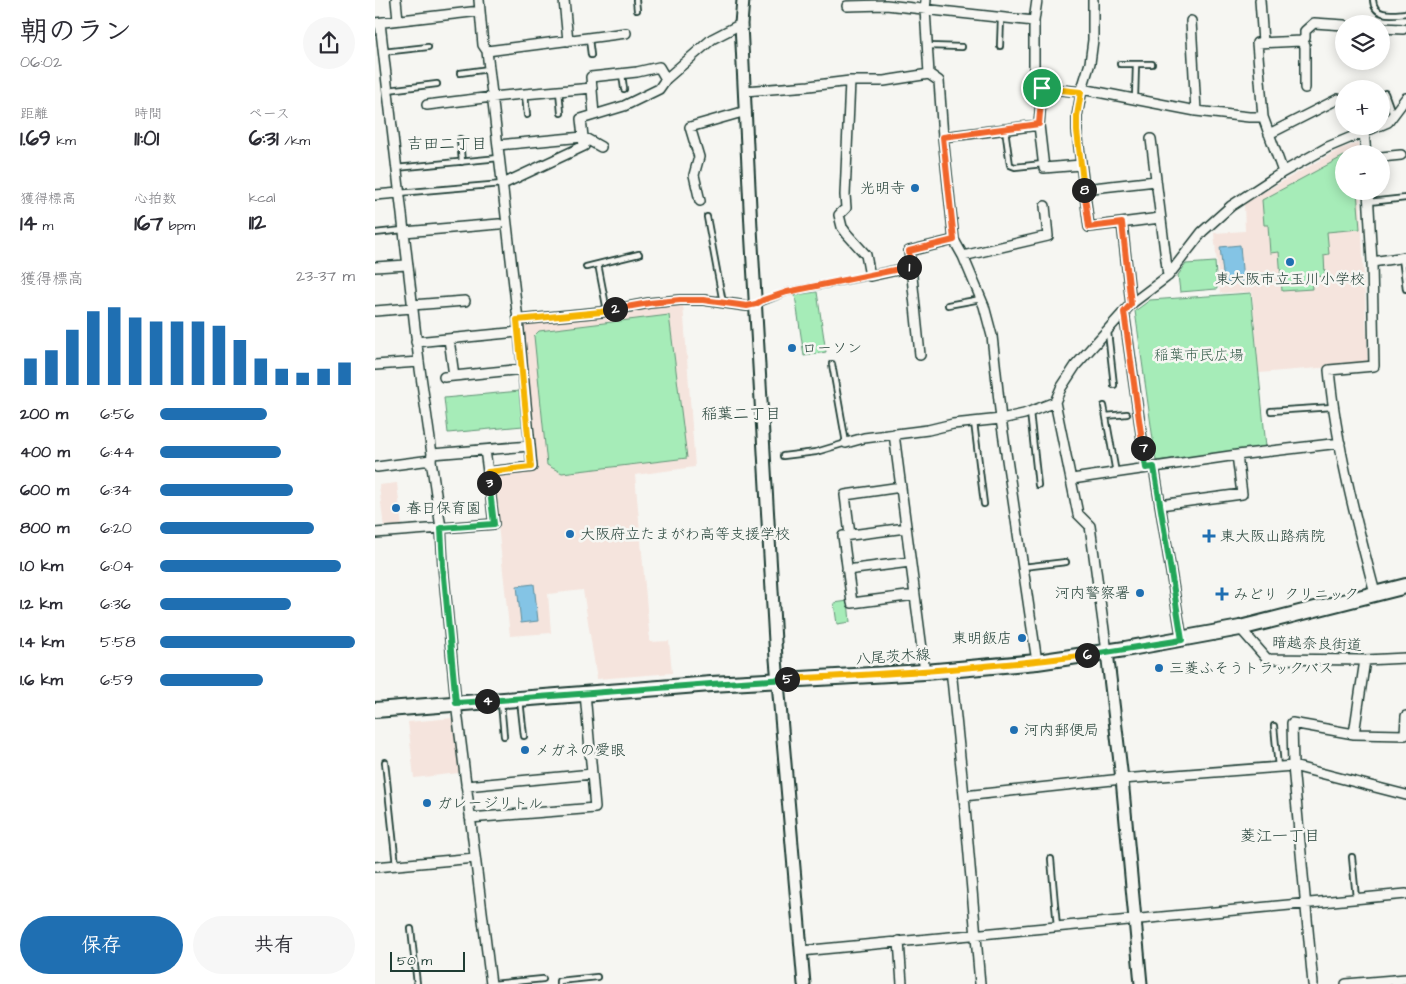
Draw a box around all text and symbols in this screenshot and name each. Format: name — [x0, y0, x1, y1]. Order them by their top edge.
text: 朝のラン — [20, 12, 132, 51]
map controls — [1335, 15, 1390, 200]
button: layers — [1335, 15, 1390, 70]
button: share — [303, 17, 355, 69]
text: 06:02 — [20, 51, 62, 73]
pin — [1021, 67, 1063, 109]
icon: arrive — [1028, 74, 1056, 102]
button: + — [1335, 80, 1390, 135]
text: 距離 — [20, 104, 48, 124]
text: 時間 — [134, 104, 162, 124]
text: ペース — [249, 104, 290, 124]
text: 1.69 — [20, 124, 51, 153]
text: 11:01 — [134, 124, 159, 153]
text: 6:31 — [249, 124, 279, 153]
text: km — [51, 131, 76, 151]
text: /km — [279, 131, 310, 151]
district label: 吉田二丁目 — [407, 133, 487, 155]
button: − — [1335, 145, 1390, 200]
place label: 光明寺 — [860, 178, 905, 199]
pin: 8 — [1071, 178, 1097, 202]
text: 8 — [1080, 180, 1089, 200]
marker: 光明寺 — [909, 182, 921, 194]
text: kcal — [249, 188, 275, 208]
text: 獲得標高 — [20, 189, 76, 209]
text: 心拍数 — [134, 189, 176, 209]
text: 112 — [249, 208, 266, 237]
text: 14 — [20, 209, 37, 238]
text: 167 — [134, 209, 163, 238]
text: m — [37, 216, 54, 236]
text: bpm — [163, 216, 195, 236]
pin: 1 — [897, 254, 921, 280]
marker: 東大阪市立玉川小学校 — [1284, 256, 1296, 268]
text: 1 — [909, 257, 910, 277]
text: 23–37 m — [296, 265, 355, 287]
text: 獲得標高 — [20, 268, 84, 290]
place label: 東大阪市立玉川小学校 — [1215, 269, 1365, 290]
pin: 2 — [603, 296, 627, 322]
text: 2 — [611, 299, 620, 319]
place label: ローソン — [802, 338, 862, 359]
marker: ローソン — [786, 342, 798, 354]
park label: 稲葉市民広場 — [1154, 345, 1244, 366]
text: 200 m — [20, 403, 68, 425]
text: 6:56 — [100, 403, 134, 425]
district label: 稲葉二丁目 — [701, 403, 781, 425]
pin: 7 — [1131, 436, 1155, 460]
text: 7 — [1139, 438, 1148, 458]
text: 400 m — [20, 441, 70, 463]
text: 6:44 — [100, 441, 134, 463]
pin: 3 — [477, 470, 501, 496]
text: 3 — [486, 473, 493, 493]
text: 600 m — [20, 479, 69, 501]
text: 6:34 — [100, 479, 132, 501]
place label: 春日保育園 — [406, 498, 481, 519]
marker: 春日保育園 — [390, 502, 402, 514]
text: 800 m — [20, 517, 69, 539]
text: 6:20 — [100, 517, 132, 539]
place label: 大阪府立たまがわ高等支援学校 — [580, 524, 790, 545]
place label: 東大阪山路病院 — [1220, 526, 1325, 547]
marker: 大阪府立たまがわ高等支援学校 — [564, 528, 576, 540]
marker: 東大阪山路病院 — [1202, 529, 1216, 543]
text: 1.0 km — [20, 555, 63, 577]
text: 6:04 — [100, 555, 134, 577]
place label: 河内警察署 — [1055, 583, 1130, 604]
place label: みどり クリニック — [1233, 584, 1359, 605]
marker: 河内警察署 — [1134, 587, 1146, 599]
marker: みどり クリニック — [1215, 587, 1229, 601]
text: 1.2 km — [20, 593, 62, 615]
text: 6:36 — [100, 593, 131, 615]
place label: 東明飯店 — [952, 628, 1012, 649]
text: 1.4 km — [20, 631, 64, 653]
text: 5:58 — [100, 631, 136, 653]
marker: 東明飯店 — [1016, 632, 1028, 644]
street label: 暗越奈良街道 — [1272, 632, 1362, 656]
pin: 6 — [1075, 642, 1099, 668]
street label: 八尾茨木線 — [855, 644, 931, 670]
text: 6 — [1083, 645, 1092, 665]
place label: 三菱ふそうトラックバス — [1169, 658, 1334, 679]
marker: 三菱ふそうトラックバス — [1153, 662, 1165, 674]
pin: 5 — [775, 666, 799, 692]
text: 1.6 km — [20, 669, 63, 691]
text: 6:59 — [100, 669, 133, 691]
text: 5 — [783, 669, 792, 689]
pin: 4 — [475, 688, 499, 714]
text: 4 — [483, 691, 492, 711]
place label: 河内郵便局 — [1024, 720, 1099, 741]
marker: 河内郵便局 — [1008, 724, 1020, 736]
place label: メガネの愛眼 — [535, 740, 626, 761]
marker: メガネの愛眼 — [519, 744, 531, 756]
place label: ガレージリトル — [437, 793, 543, 814]
marker: ガレージリトル — [421, 797, 433, 809]
district label: 菱江一丁目 — [1240, 825, 1320, 847]
button: 保存 — [20, 916, 183, 974]
button: 共有 — [193, 916, 355, 974]
scale bar — [390, 949, 465, 972]
text: 50 m — [397, 951, 432, 971]

